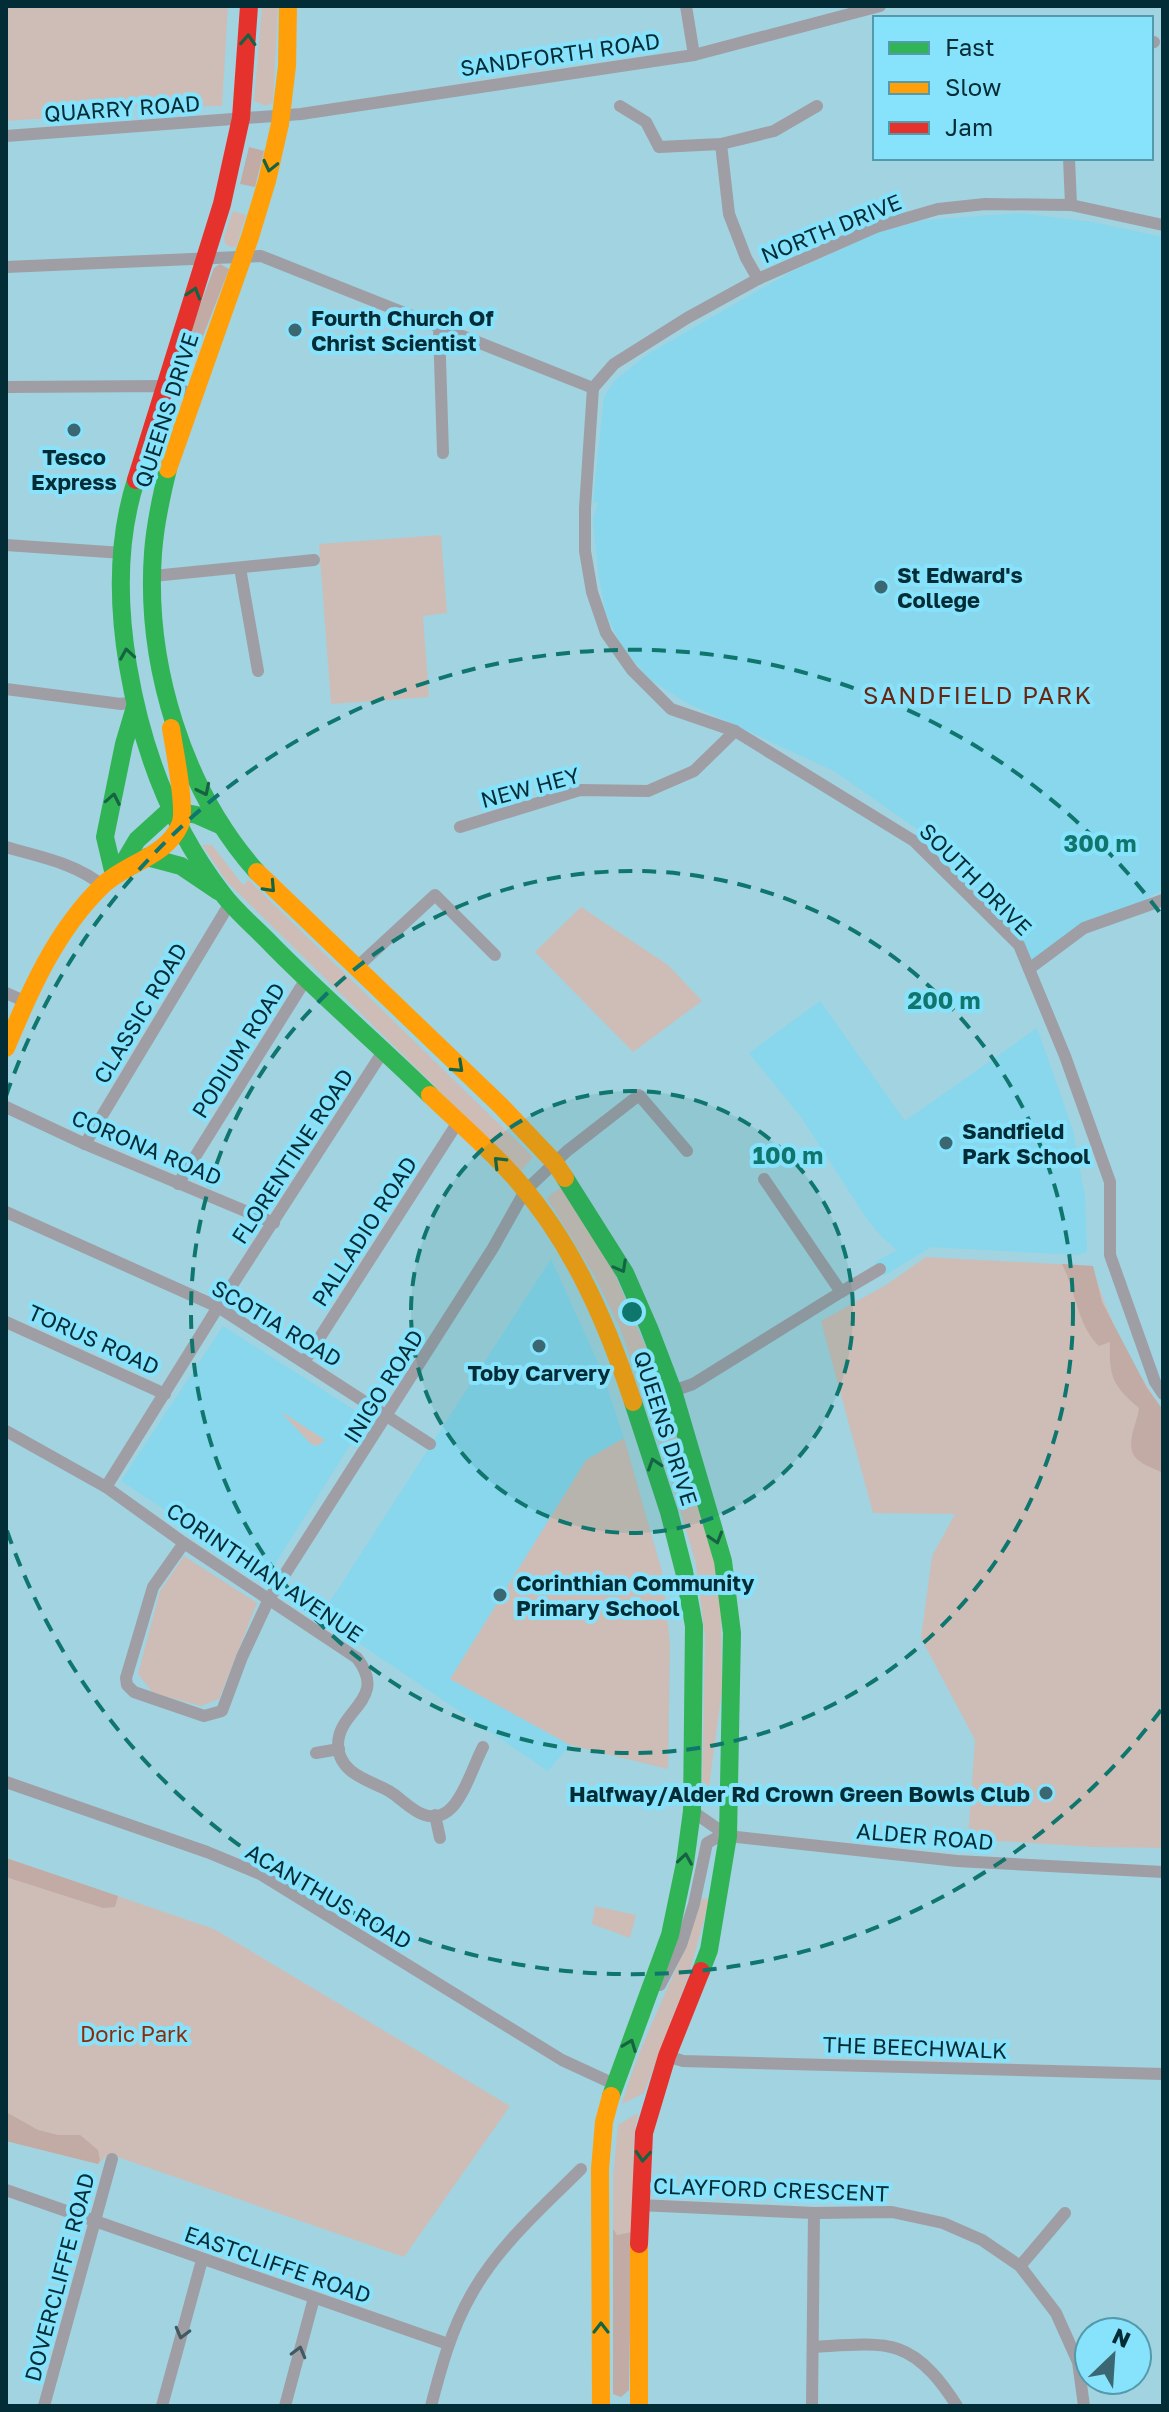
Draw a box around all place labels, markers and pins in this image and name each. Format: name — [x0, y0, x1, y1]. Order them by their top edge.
place label: Fourth Church Of Christ Scientist — [311, 304, 494, 356]
marker: Fourth Church Of Christ Scientist — [286, 321, 304, 339]
marker: Tesco Express — [65, 421, 83, 439]
place label: Tesco Express — [31, 443, 117, 495]
place label: St Edward's College — [897, 561, 1023, 613]
marker: St Edward's College — [872, 578, 890, 596]
place label: Sandfield Park School — [962, 1117, 1090, 1169]
marker: Sandfield Park School — [937, 1134, 955, 1152]
centre of rings — [618, 1298, 646, 1326]
marker: Toby Carvery — [530, 1337, 548, 1355]
place label: Toby Carvery — [467, 1359, 611, 1386]
place label: Corinthian Community Primary School — [516, 1569, 754, 1621]
marker: Corinthian Community Primary School — [491, 1586, 509, 1604]
place label: Halfway/Alder Rd Crown Green Bowls Club — [569, 1780, 1030, 1807]
marker: Halfway/Alder Rd Crown Green Bowls Club — [1037, 1784, 1055, 1802]

